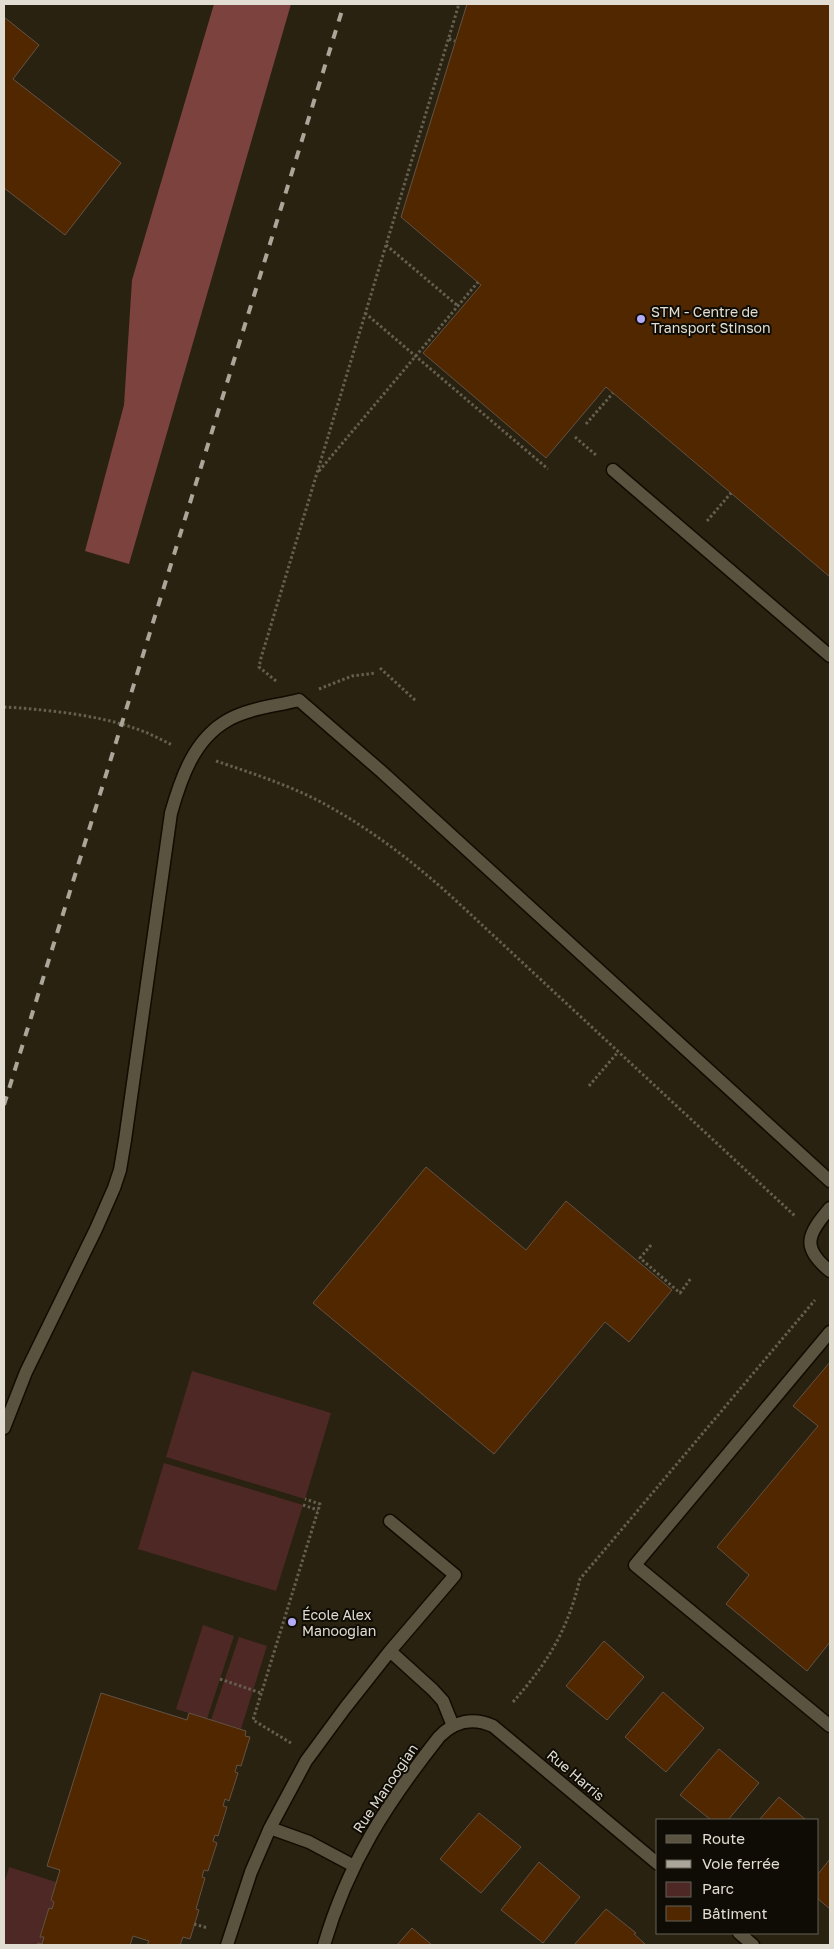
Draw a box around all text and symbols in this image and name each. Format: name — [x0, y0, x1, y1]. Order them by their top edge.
place label: STM - Centre de Transport Stinson — [651, 303, 771, 336]
marker: STM - Centre de Transport Stinson — [635, 313, 647, 325]
place label: École Alex Manoogian — [302, 1606, 376, 1639]
marker: École Alex Manoogian — [286, 1616, 298, 1628]
street label: Rue Manoogian — [349, 1740, 421, 1836]
street label: Rue Harris — [544, 1746, 608, 1804]
legend — [656, 1819, 819, 1934]
text: Route — [702, 1829, 745, 1847]
text: Voie ferrée — [702, 1854, 780, 1872]
text: Parc — [702, 1879, 734, 1897]
text: Bâtiment — [702, 1904, 767, 1922]

